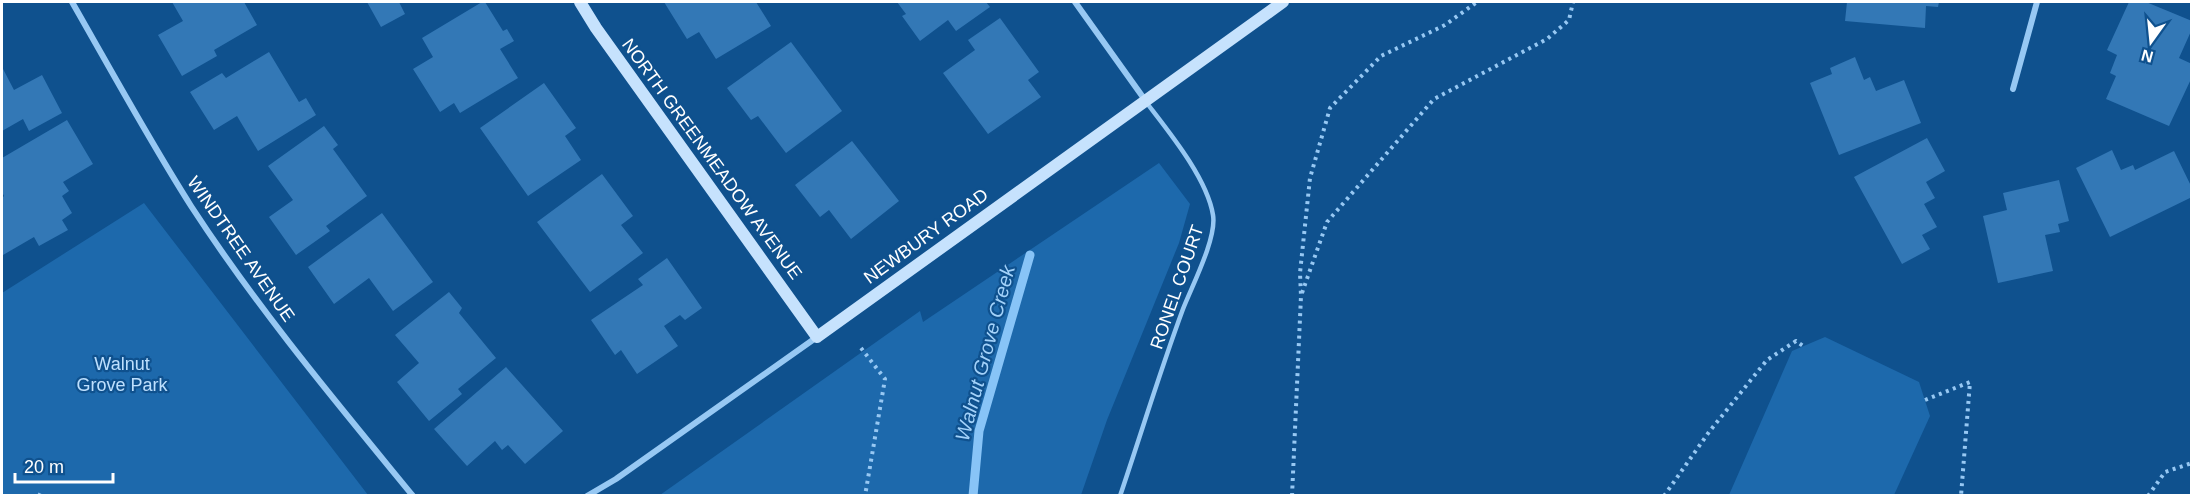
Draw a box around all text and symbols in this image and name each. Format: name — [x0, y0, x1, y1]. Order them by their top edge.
north arrow — [2121, 12, 2181, 72]
street label: NORTH GREENMEADOW AVENUE — [618, 35, 806, 283]
text: N — [2139, 46, 2155, 66]
street label: WINDTREE AVENUE — [183, 173, 299, 325]
street label: NEWBURY ROAD — [860, 184, 992, 288]
street label: RONEL COURT — [1146, 222, 1208, 352]
water label: Walnut Grove Creek — [951, 262, 1019, 443]
park label: Walnut Grove Park — [76, 354, 169, 395]
scale bar — [15, 446, 112, 484]
text: 20 m — [24, 457, 64, 477]

